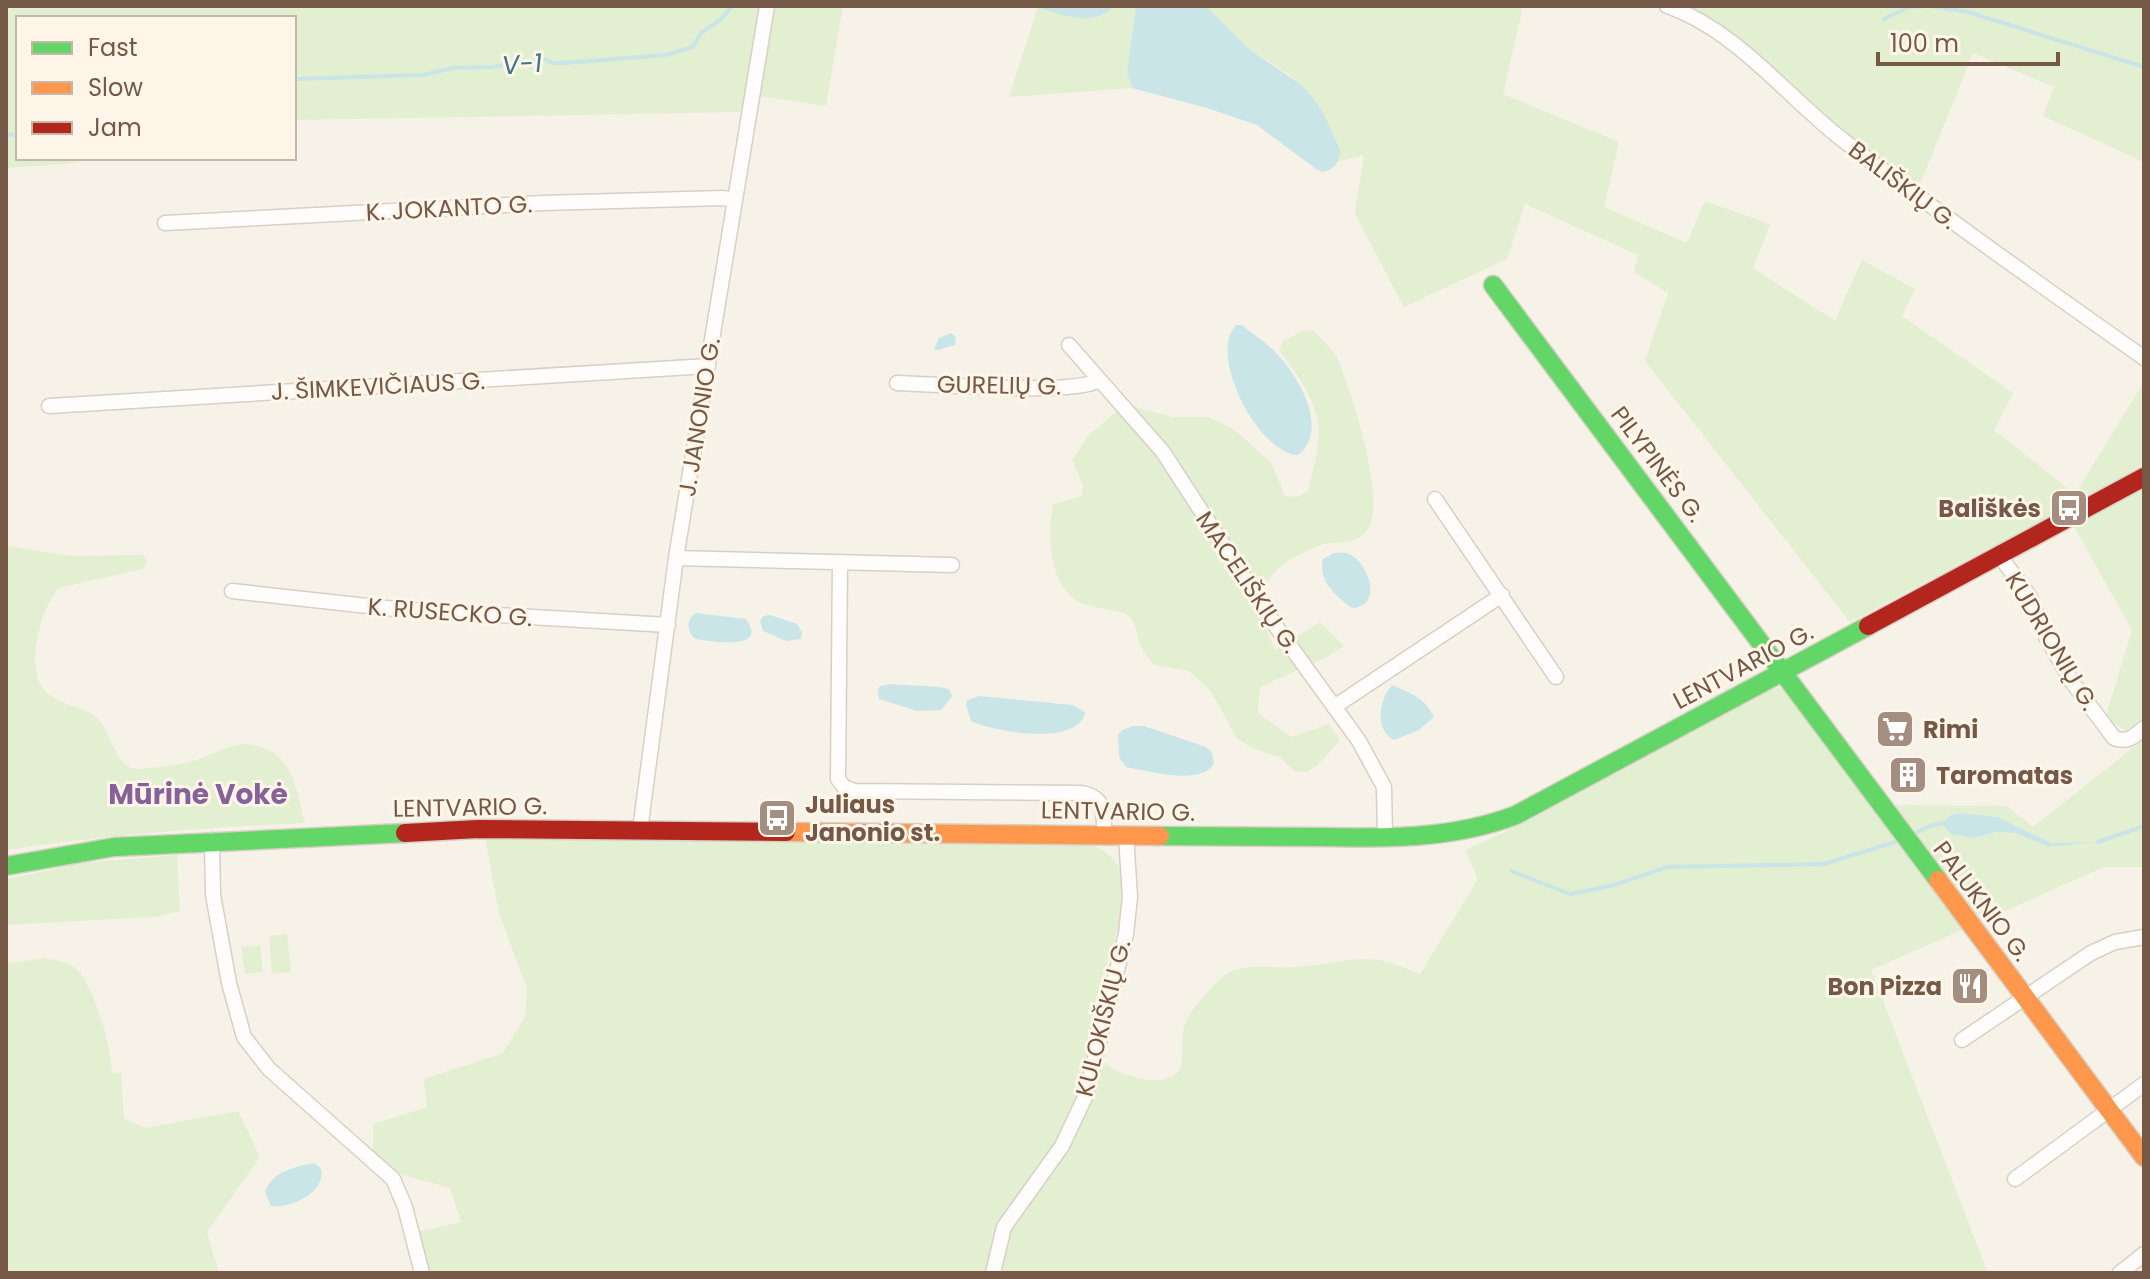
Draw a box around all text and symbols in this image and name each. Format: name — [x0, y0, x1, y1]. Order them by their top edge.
legend — [16, 16, 296, 160]
scale bar — [1878, 16, 2058, 66]
text: 100 m — [1890, 27, 1959, 60]
text: Fast — [88, 31, 138, 64]
water label: V-1 — [501, 45, 543, 83]
text: Slow — [88, 71, 143, 104]
text: Jam — [88, 111, 142, 144]
street label: BALIŠKIŲ G. — [1842, 133, 1964, 237]
street label: K. JOKANTO G. — [365, 187, 533, 229]
street label: J. JANONIO G. — [670, 335, 728, 499]
street label: J. ŠIMKEVIČIAUS G. — [270, 364, 486, 408]
street label: GURELIŲ G. — [937, 367, 1061, 403]
street label: PILYPINĖS G. — [1603, 399, 1713, 529]
bus stop icon: Bališkės — [2048, 487, 2090, 529]
place label: Bališkės — [1938, 492, 2041, 525]
street label: MACELIŠKIŲ G. — [1188, 505, 1308, 659]
street label: KUDRIONIŲ G. — [1998, 566, 2106, 716]
street label: K. RUSECKO G. — [367, 590, 533, 634]
street label: LENTVARIO G. — [1667, 615, 1819, 717]
supermarket icon: Rimi — [1874, 708, 1916, 750]
place label: Rimi — [1923, 713, 1978, 746]
building icon: Taromatas — [1887, 754, 1929, 796]
place label: Taromatas — [1936, 759, 2073, 792]
district label: Mūrinė Vokė — [108, 775, 288, 814]
place label: Juliaus Janonio st. — [805, 788, 940, 849]
street label: LENTVARIO G. — [393, 789, 547, 825]
street label: LENTVARIO G. — [1041, 793, 1195, 829]
bus stop icon: Juliaus Janonio st. — [756, 797, 798, 839]
street label: PALUKNIO G. — [1926, 834, 2038, 968]
street label: KULOKIŠKIŲ G. — [1068, 936, 1138, 1100]
restaurant icon: Bon Pizza — [1949, 965, 1991, 1007]
place label: Bon Pizza — [1827, 970, 1942, 1003]

